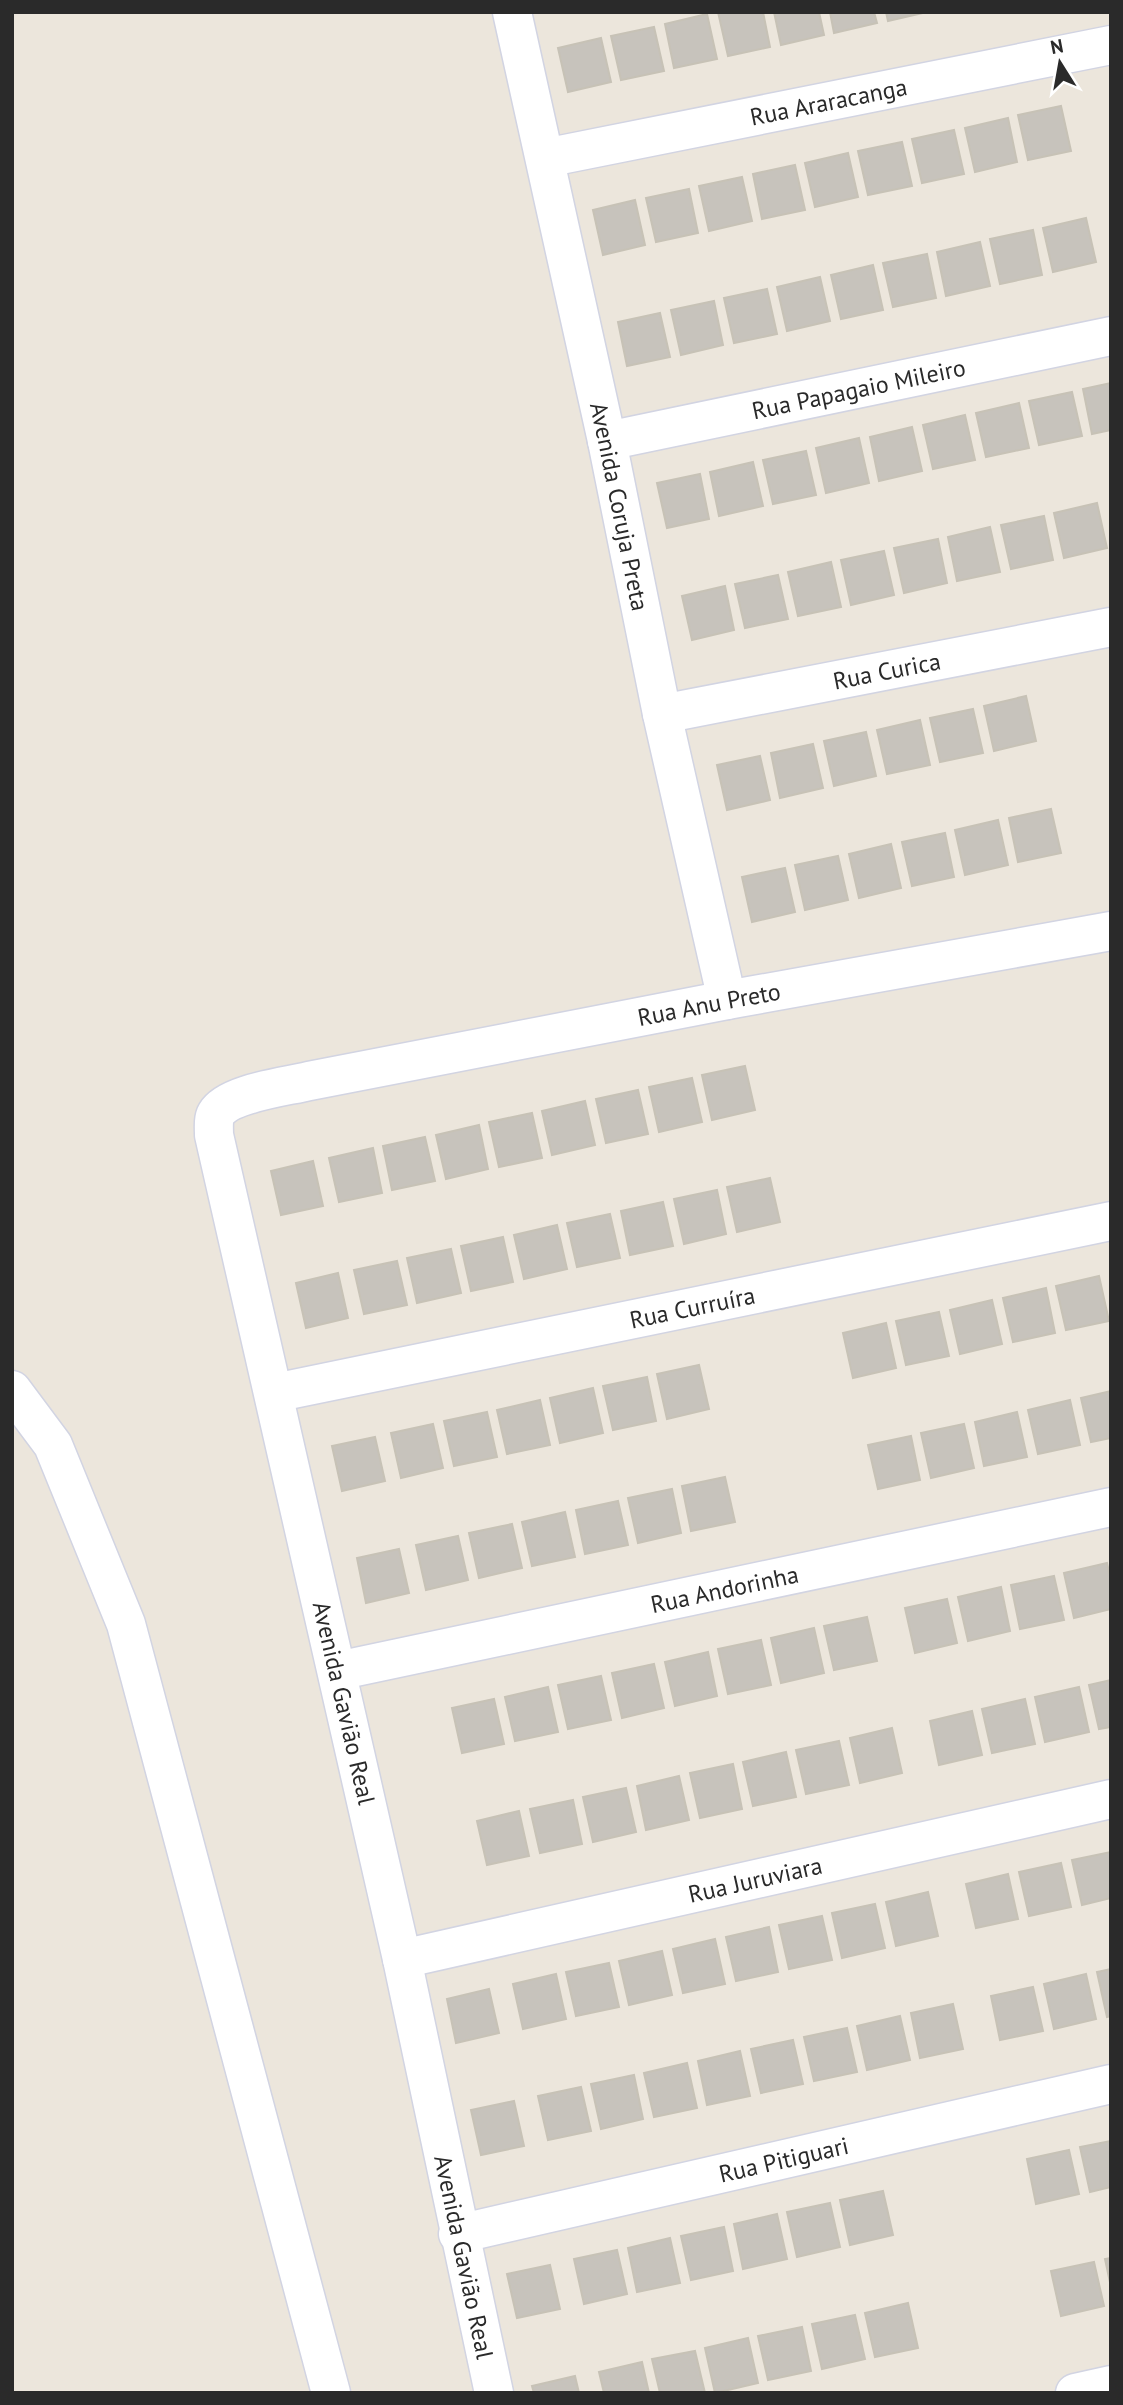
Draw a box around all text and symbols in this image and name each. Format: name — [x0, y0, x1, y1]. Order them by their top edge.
north arrow — [1025, 28, 1095, 98]
text: N — [1048, 33, 1065, 59]
street label: Rua Araracanga — [747, 71, 910, 132]
street label: Rua Papagaio Mileiro — [749, 351, 968, 426]
street label: Avenida Coruja Preta — [583, 399, 656, 613]
street label: Rua Curica — [830, 645, 943, 696]
street label: Rua Anu Preto — [635, 975, 783, 1033]
street label: Rua Curruíra — [627, 1279, 758, 1335]
street label: Rua Andorinha — [648, 1558, 801, 1620]
street label: Avenida Gavião Real — [306, 1598, 382, 1808]
street label: Rua Juruviara — [685, 1849, 825, 1909]
street label: Rua Pitiguari — [716, 2129, 851, 2189]
street label: Avenida Gavião Real — [427, 2152, 501, 2362]

